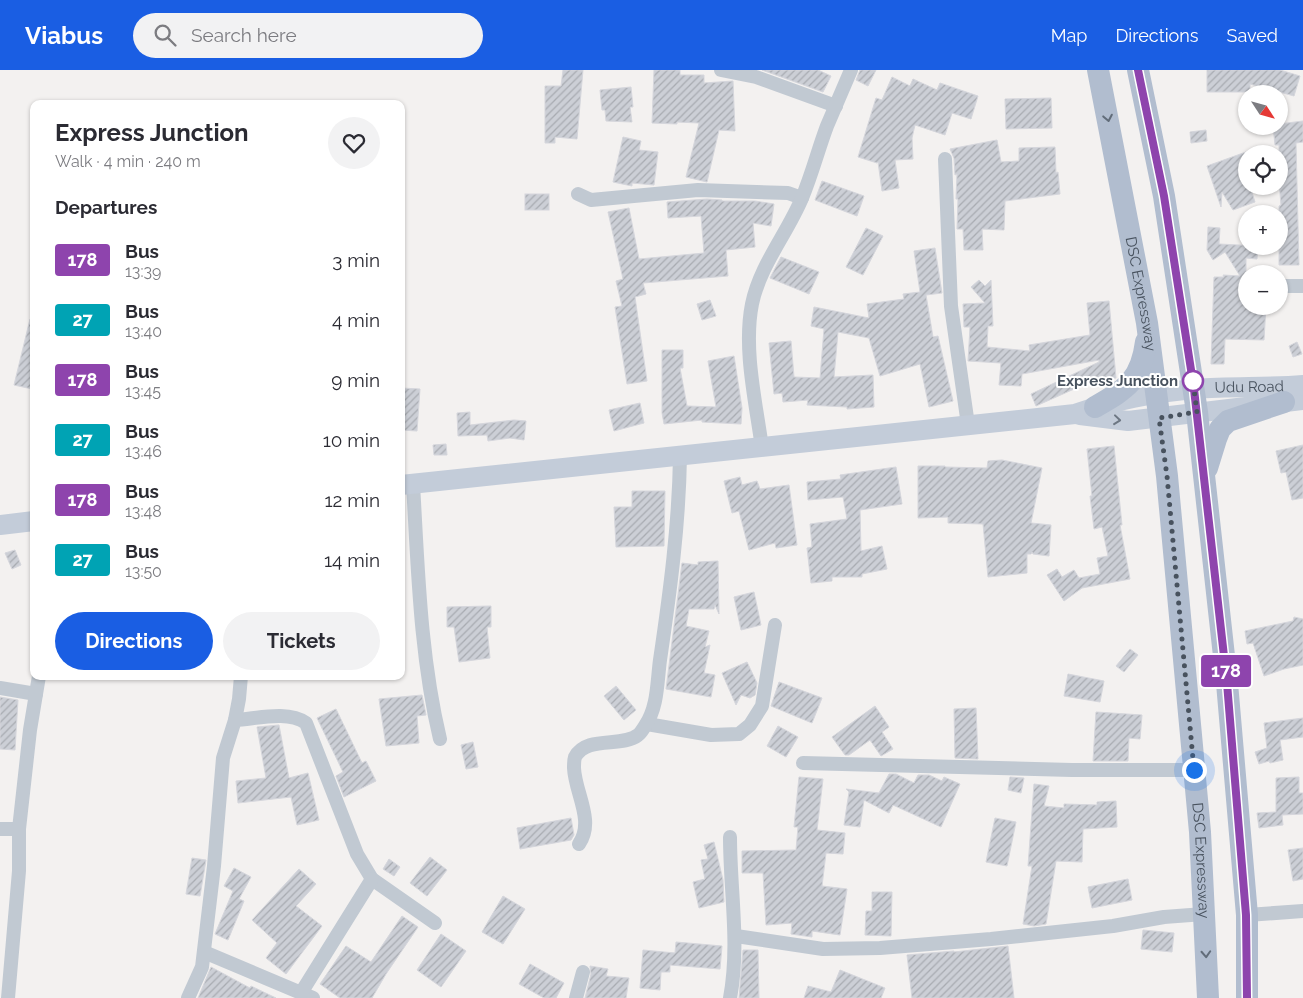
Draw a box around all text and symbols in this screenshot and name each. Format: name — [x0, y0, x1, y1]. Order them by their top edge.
search box — [133, 13, 483, 58]
text: Viabus — [25, 21, 103, 50]
icon: search — [151, 21, 179, 49]
text: Search here — [191, 24, 297, 46]
text: Map — [1051, 25, 1087, 46]
text: Directions — [1115, 25, 1199, 46]
text: Saved — [1227, 25, 1278, 46]
north arrow — [1238, 85, 1288, 135]
map controls — [1238, 85, 1288, 315]
one-way arrow — [1102, 113, 1113, 122]
button: heart — [328, 117, 380, 169]
text: Express Junction — [55, 118, 249, 147]
button: locate — [1238, 145, 1288, 195]
text: Walk · 4 min · 240 m — [55, 152, 201, 171]
text: Departures — [55, 196, 157, 218]
button: + — [1238, 205, 1288, 255]
street label: DSC Expressway — [1121, 235, 1160, 352]
text: Bus — [125, 240, 159, 262]
text: 178 — [68, 249, 97, 270]
text: 3 min — [332, 249, 380, 271]
text: 13:39 — [125, 262, 161, 281]
button: − — [1238, 265, 1288, 315]
text: Bus — [125, 300, 159, 322]
text: 27 — [72, 309, 93, 330]
text: 4 min — [332, 309, 380, 331]
text: 13:40 — [125, 322, 162, 341]
text: Bus — [125, 360, 159, 382]
text: 178 — [68, 369, 97, 390]
text: 9 min — [331, 369, 380, 391]
marker: Express Junction — [1182, 370, 1204, 392]
place label: Express Junction — [1057, 372, 1178, 390]
street label: Udu Road — [1214, 377, 1284, 397]
text: 13:45 — [125, 382, 161, 401]
one-way arrow — [1113, 414, 1121, 425]
text: Bus — [125, 420, 159, 442]
text: 27 — [72, 429, 93, 450]
text: 10 min — [323, 429, 380, 451]
text: 13:46 — [125, 442, 162, 461]
text: Bus — [125, 480, 159, 502]
text: 178 — [68, 489, 97, 510]
text: 12 min — [324, 489, 380, 511]
text: 13:48 — [125, 502, 162, 521]
text: Bus — [125, 540, 159, 562]
text: 27 — [72, 549, 93, 570]
text: 14 min — [324, 549, 380, 571]
text: 13:50 — [125, 562, 162, 581]
button: Directions — [55, 612, 213, 670]
button: Tickets — [223, 612, 380, 670]
line badge: 178 — [1197, 655, 1255, 687]
text: 178 — [1211, 660, 1241, 681]
your location — [1182, 758, 1207, 783]
street label: DSC Expressway — [1188, 802, 1213, 919]
one-way arrow — [1201, 950, 1211, 958]

